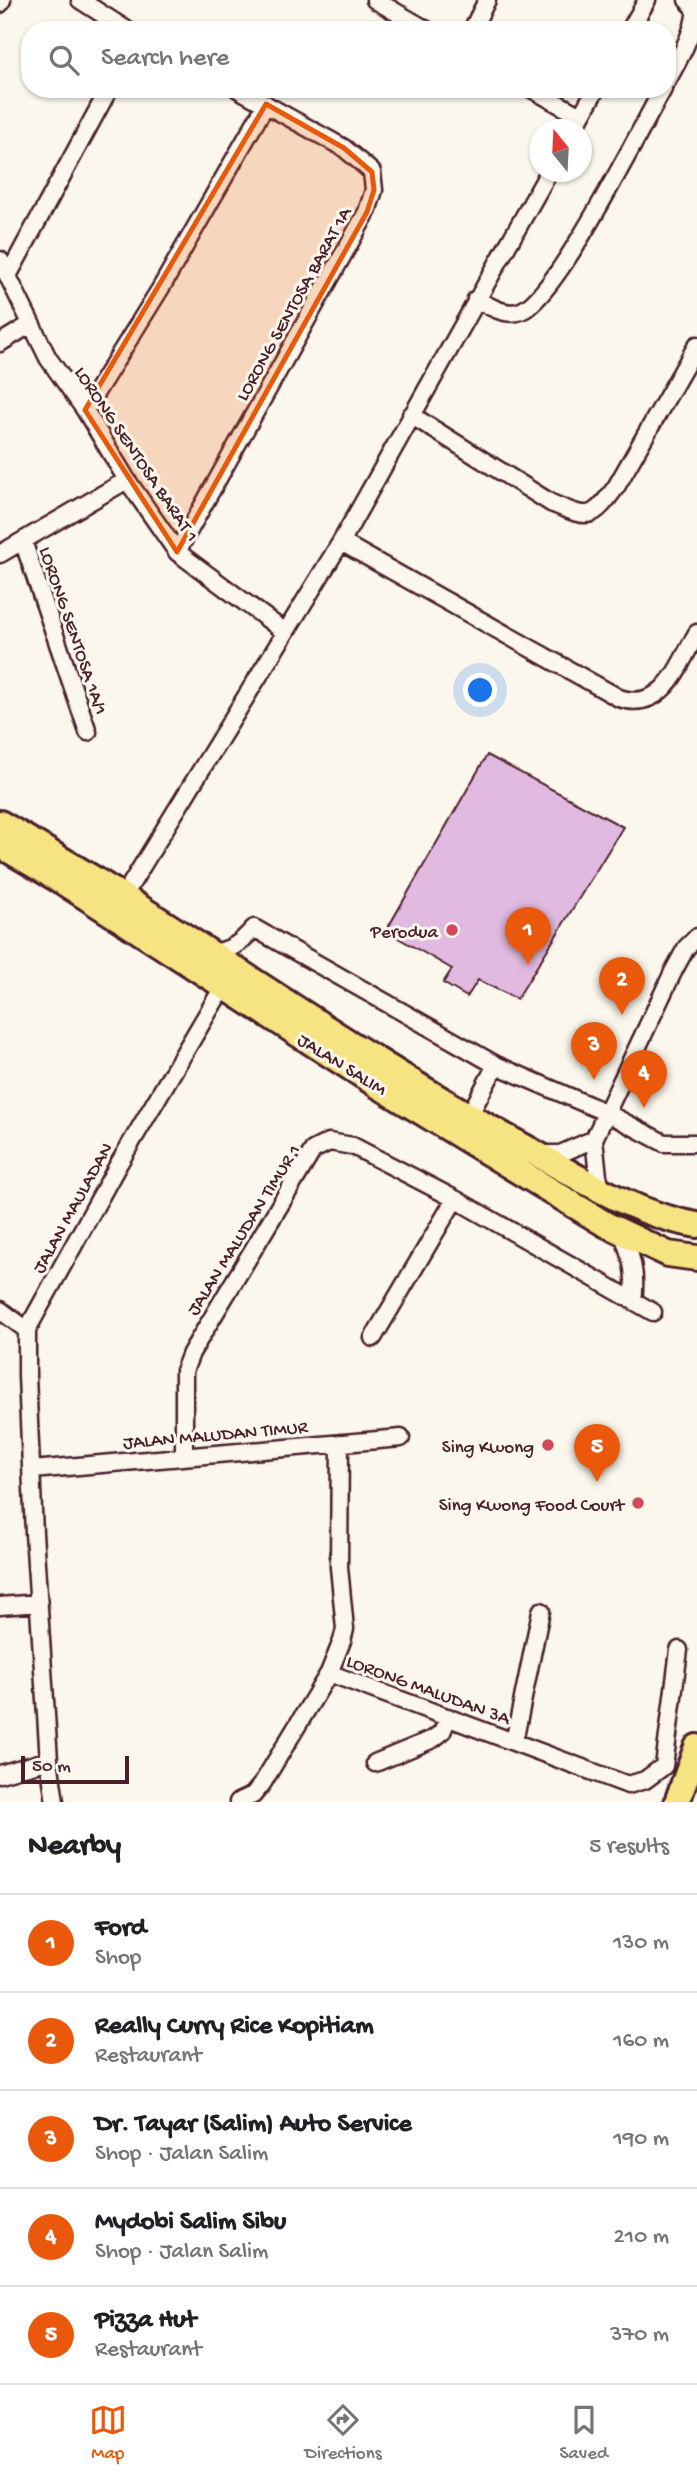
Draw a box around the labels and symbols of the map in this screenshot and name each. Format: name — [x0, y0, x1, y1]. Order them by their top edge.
north arrow — [529, 119, 592, 182]
street label: LORONG SENTOSA BARAT 1A — [232, 202, 359, 406]
street label: LORONG SENTOSA BARAT 1 — [68, 363, 202, 547]
street label: LORONG SENTOSA 1A/1 — [32, 544, 111, 718]
your location — [463, 673, 497, 707]
pin: 1 — [505, 907, 551, 965]
place label: Perodua — [370, 922, 439, 945]
marker: Perodua — [444, 922, 460, 938]
pin: 2 — [599, 957, 645, 1015]
pin: 3 — [571, 1022, 617, 1080]
street label: JALAN SALIM — [292, 1029, 391, 1103]
pin: 4 — [621, 1050, 667, 1108]
street label: JALAN MAULADAN — [29, 1139, 119, 1278]
street label: JALAN MALUDAN TIMUR 1 — [183, 1141, 307, 1321]
street label: JALAN MALUDAN TIMUR — [122, 1417, 310, 1456]
pin: 5 — [574, 1424, 620, 1482]
place label: Sing Kwong — [442, 1437, 534, 1460]
marker: Sing Kwong — [540, 1437, 556, 1453]
place label: Sing Kwong Food Court — [439, 1495, 626, 1518]
marker: Sing Kwong Food Court — [630, 1495, 646, 1511]
street label: LORONG MALUDAN 3A — [343, 1651, 514, 1732]
scale bar — [21, 1753, 130, 1785]

